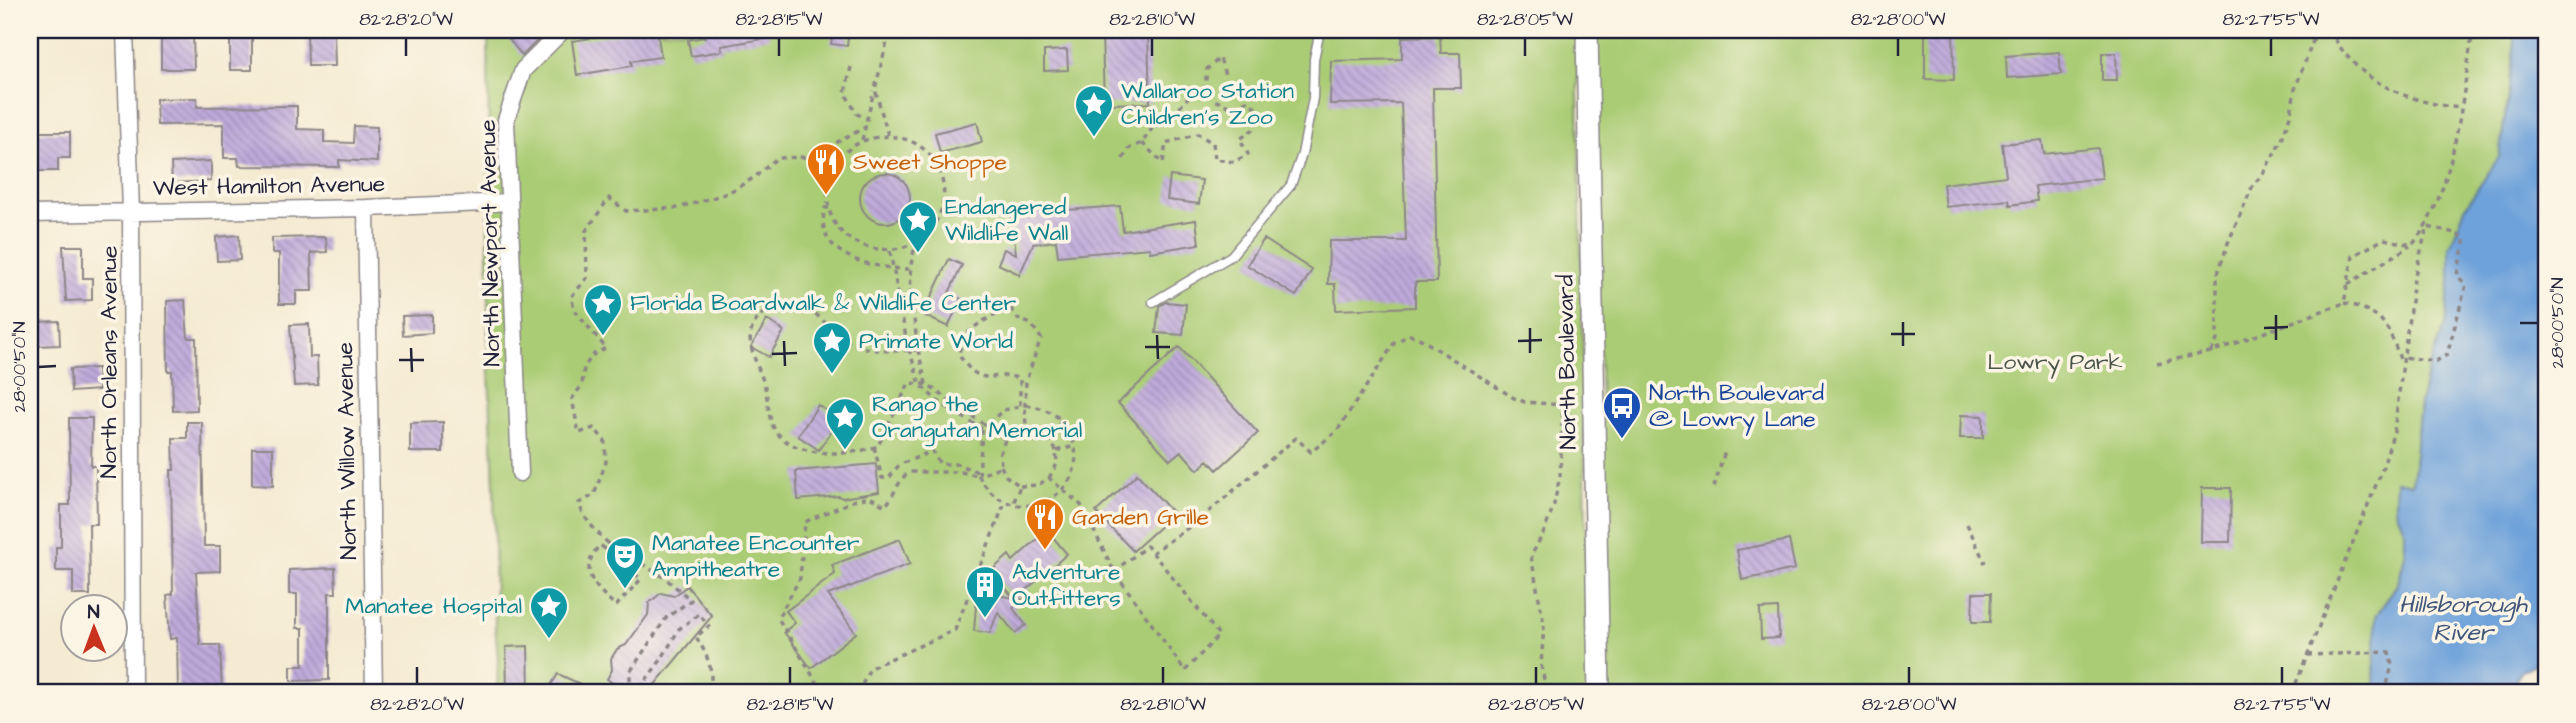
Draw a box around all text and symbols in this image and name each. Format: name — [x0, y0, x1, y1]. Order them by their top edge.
text: 82°28'20"W — [359, 7, 453, 32]
text: 82°28'15"W — [735, 7, 823, 32]
text: 82°28'10"W — [1109, 7, 1195, 32]
text: 82°28'05"W — [1477, 7, 1573, 32]
text: 82°28'00"W — [1851, 7, 1945, 32]
text: 82°27'55"W — [2223, 7, 2320, 32]
place label: Wallaroo Station Children's Zoo — [1121, 75, 1294, 133]
place icon: Wallaroo Station Children's Zoo — [1073, 83, 1115, 138]
street label: North Newport Avenue — [472, 119, 508, 367]
restaurant icon: Sweet Shoppe — [805, 141, 847, 196]
place label: Sweet Shoppe — [853, 146, 1007, 178]
street label: West Hamilton Avenue — [153, 168, 385, 204]
place label: Endangered Wildlife Wall — [945, 191, 1069, 249]
place icon: Endangered Wildlife Wall — [897, 199, 939, 254]
street label: North Orleans Avenue — [93, 246, 125, 478]
street label: North Boulevard — [1549, 274, 1585, 450]
text: 28°00'50"N — [2545, 277, 2570, 369]
place icon: Florida Boardwalk & Wildlife Center — [582, 282, 624, 337]
place label: Florida Boardwalk & Wildlife Center — [630, 287, 1017, 319]
place icon: Primate World — [811, 320, 853, 375]
text: 28°00'50"N — [7, 321, 32, 413]
place label: Primate World — [859, 325, 1013, 357]
street label: North Willow Avenue — [329, 342, 365, 560]
park label: Lowry Park — [1987, 346, 2123, 379]
place label: North Boulevard @ Lowry Lane — [1649, 377, 1824, 436]
bus stop icon: North Boulevard @ Lowry Lane — [1601, 385, 1643, 440]
place label: Rango the Orangutan Memorial — [872, 388, 1082, 447]
place icon: Rango the Orangutan Memorial — [824, 396, 866, 451]
restaurant icon: Garden Grille — [1024, 496, 1066, 551]
place label: Garden Grille — [1072, 501, 1209, 533]
place label: Manatee Encounter Ampitheatre — [652, 527, 860, 585]
theatre icon: Manatee Encounter Ampitheatre — [604, 535, 646, 590]
place label: Adventure Outfitters — [1012, 556, 1121, 614]
building icon: Adventure Outfitters — [964, 564, 1006, 619]
place icon: Manatee Hospital — [528, 585, 570, 640]
water label: Hillsborough River — [2399, 588, 2528, 650]
place label: Manatee Hospital — [345, 590, 522, 622]
north arrow — [60, 594, 130, 664]
text: N — [88, 599, 100, 626]
text: 82°28'20"W — [370, 692, 464, 717]
text: 82°28'15"W — [746, 692, 834, 717]
text: 82°28'10"W — [1120, 692, 1206, 717]
text: 82°28'05"W — [1488, 692, 1584, 717]
text: 82°28'00"W — [1862, 692, 1956, 717]
text: 82°27'55"W — [2234, 692, 2331, 717]

